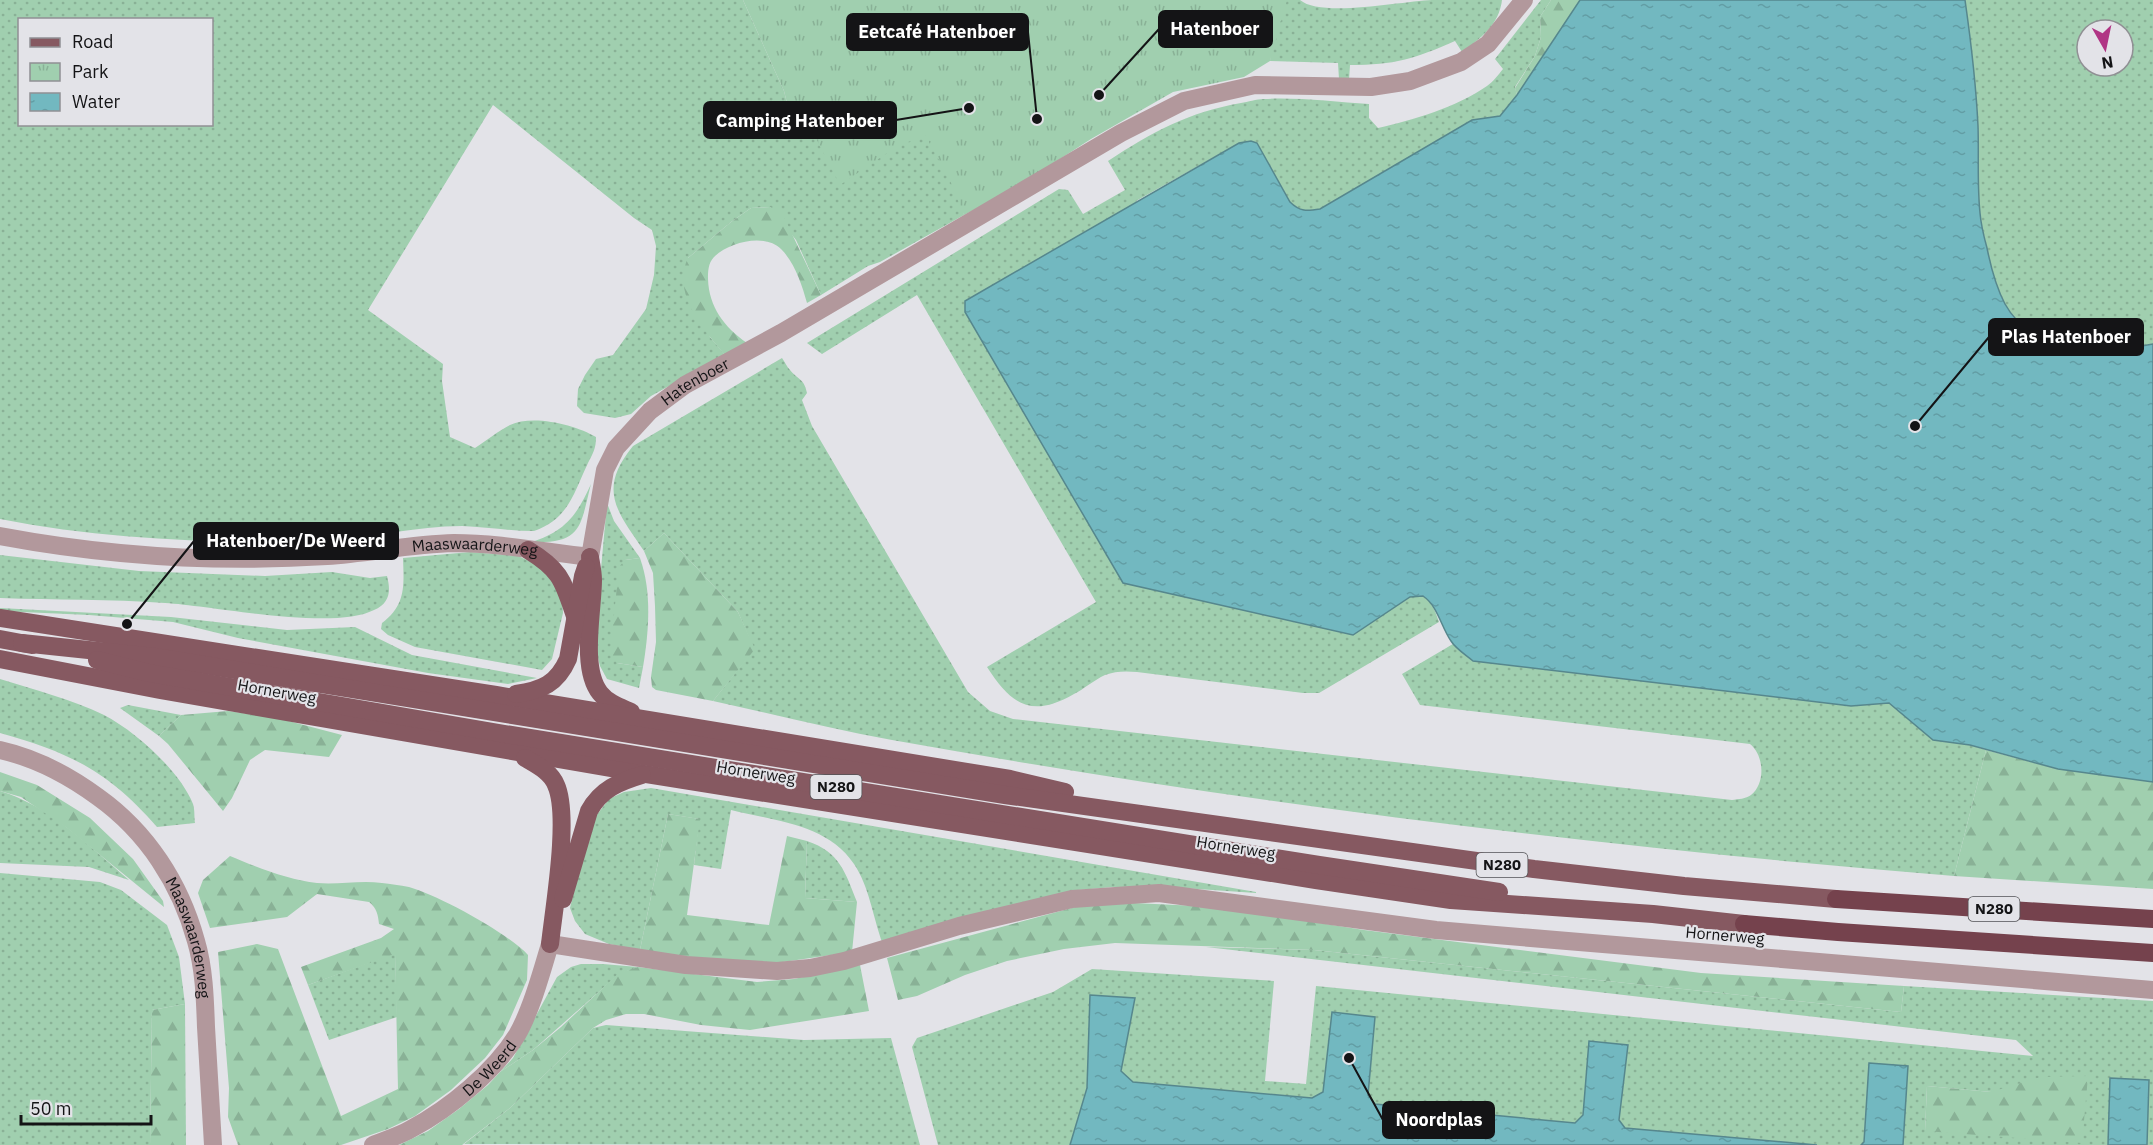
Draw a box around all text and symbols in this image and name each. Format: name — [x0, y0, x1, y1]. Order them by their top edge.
callout: Hatenboer — [1159, 11, 1272, 47]
callout: Eetcafé Hatenboer — [847, 14, 1028, 50]
text: Hatenboer — [1170, 17, 1260, 40]
legend — [18, 18, 213, 126]
north arrow — [2075, 18, 2135, 78]
text: Eetcafé Hatenboer — [858, 20, 1016, 43]
text: Road — [72, 30, 113, 53]
text: N — [2100, 52, 2115, 74]
text: Park — [72, 60, 109, 83]
text: Water — [72, 90, 121, 113]
callout: Camping Hatenboer — [704, 102, 896, 138]
text: Camping Hatenboer — [716, 109, 884, 132]
callout: Plas Hatenboer — [1989, 319, 2143, 355]
text: Plas Hatenboer — [2001, 325, 2131, 348]
street label: Hatenboer — [657, 353, 732, 410]
callout: Hatenboer/De Weerd — [194, 523, 398, 559]
text: Hatenboer/De Weerd — [206, 529, 386, 552]
street label: Maaswaarderweg — [411, 533, 540, 560]
street label: Hornerweg — [236, 674, 318, 708]
street label: Hornerweg — [715, 756, 797, 788]
road number: N280 — [810, 775, 862, 799]
street label: Hornerweg — [1195, 831, 1277, 863]
road number: N280 — [1476, 853, 1528, 877]
street label: Maaswaarderweg — [161, 873, 215, 1000]
road number: N280 — [1968, 897, 2020, 921]
street label: Hornerweg — [1685, 922, 1766, 948]
street label: De Weerd — [458, 1036, 521, 1100]
scale bar — [21, 1088, 152, 1126]
text: 50 m — [30, 1097, 72, 1120]
callout: Noordplas — [1383, 1102, 1494, 1138]
text: Noordplas — [1395, 1108, 1483, 1131]

